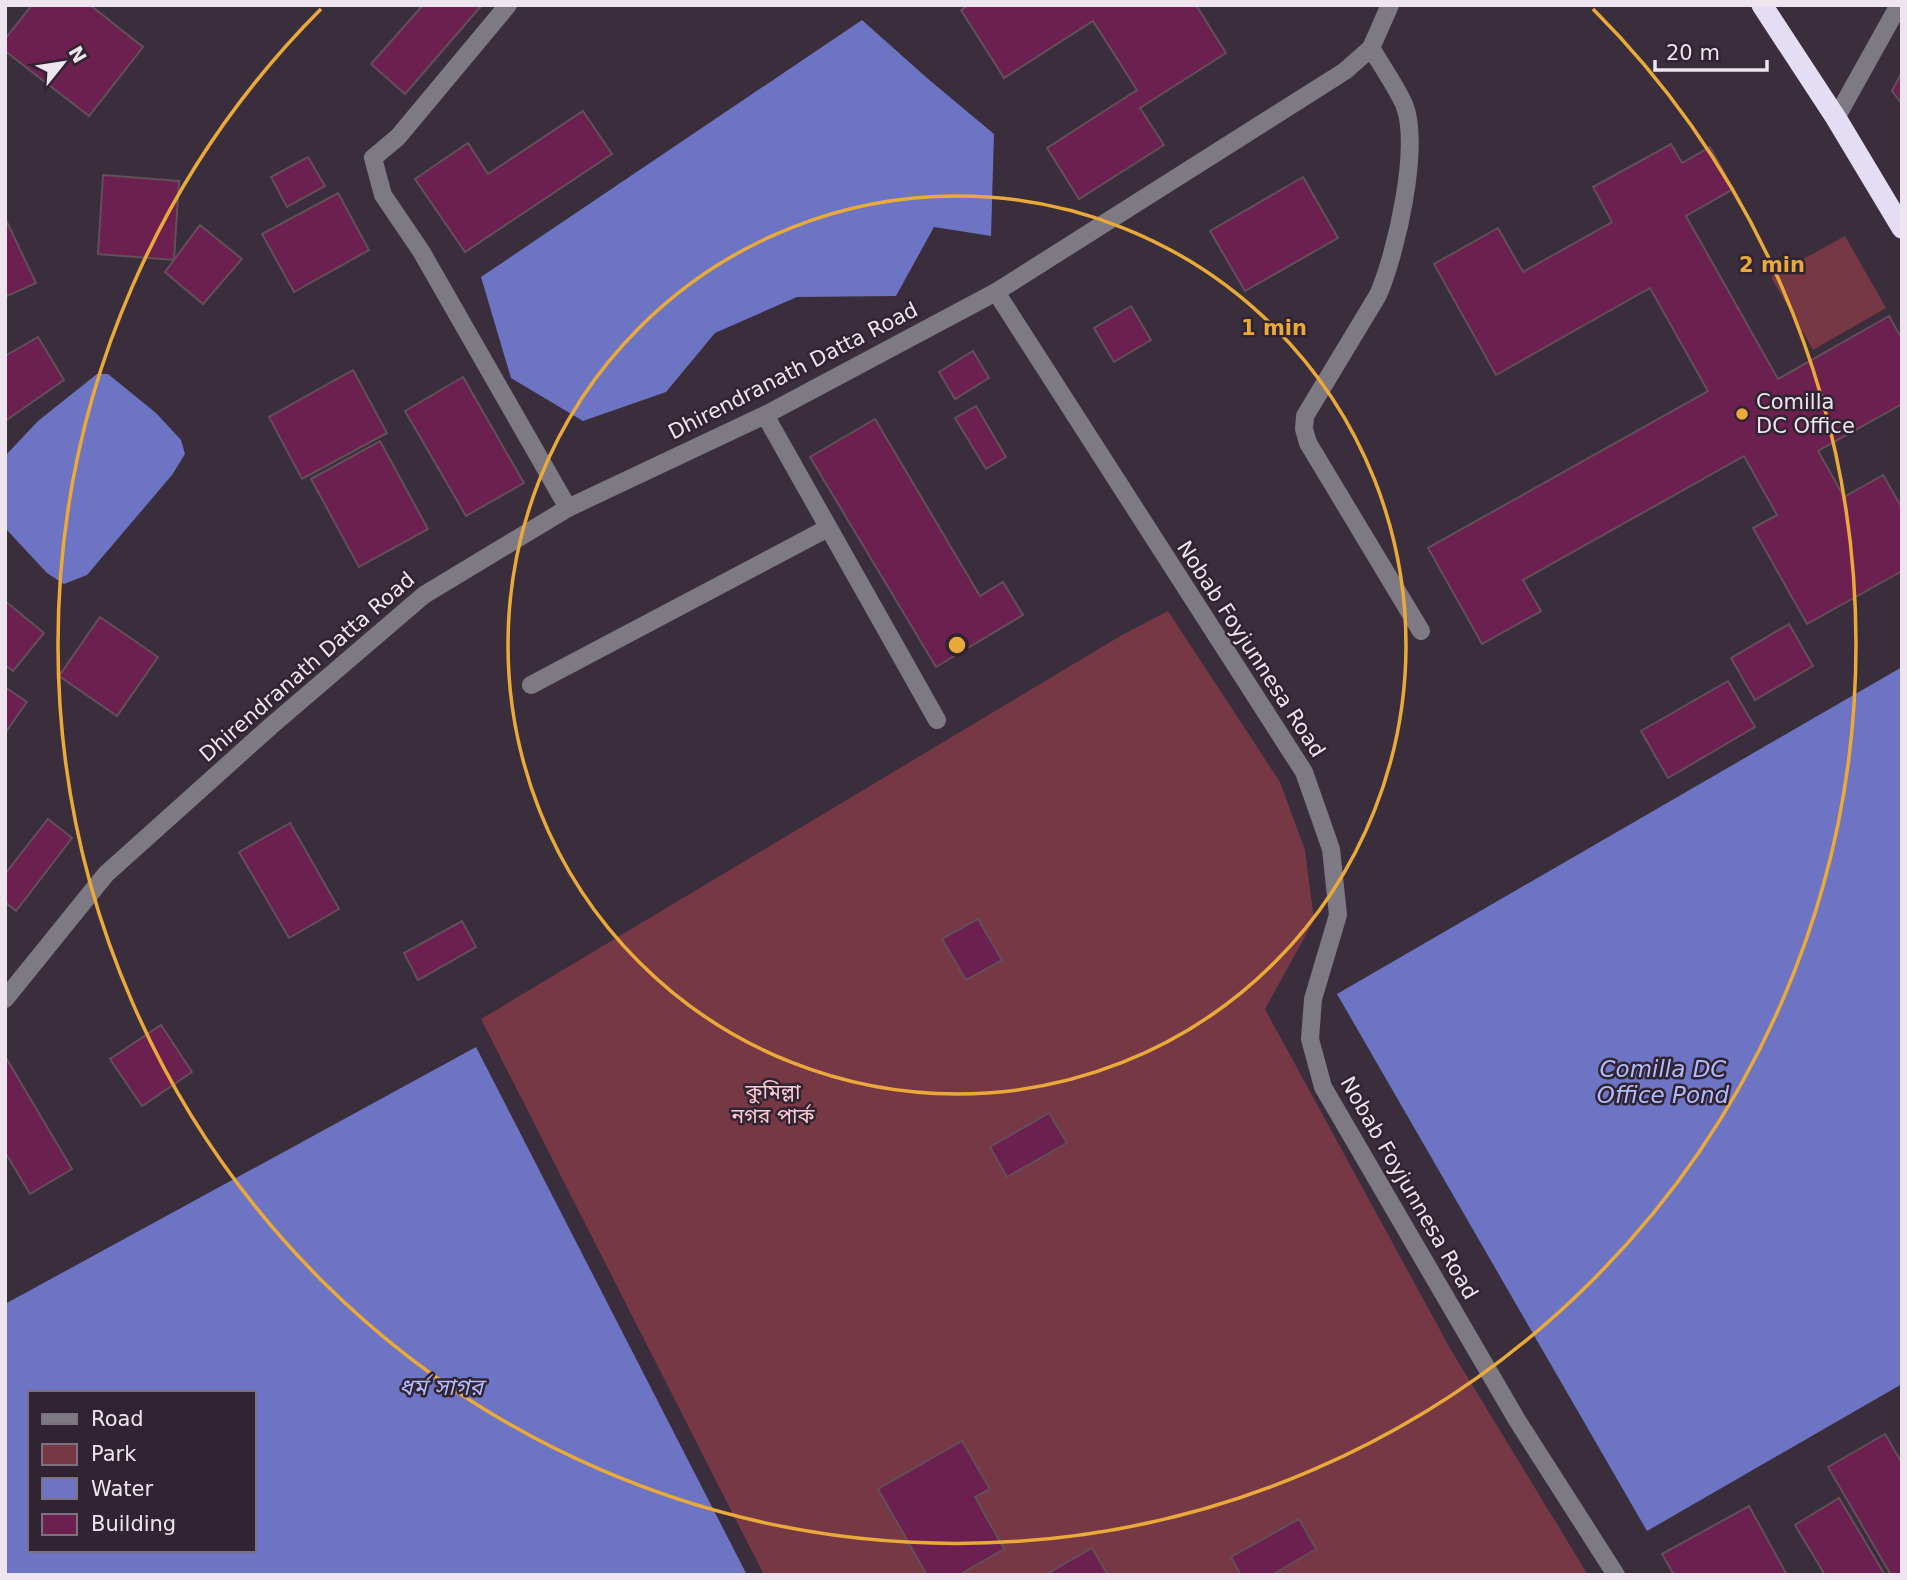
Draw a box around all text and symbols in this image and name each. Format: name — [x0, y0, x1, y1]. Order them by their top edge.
north arrow — [28, 28, 98, 98]
scale bar — [1655, 28, 1767, 72]
text: 20 m — [1666, 41, 1720, 65]
text: N — [64, 42, 91, 67]
text: 2 min — [1739, 253, 1805, 277]
street label: Dhirendranath Datta Road — [664, 297, 922, 445]
text: 1 min — [1241, 316, 1307, 340]
place label: Comilla DC Office — [1756, 390, 1855, 438]
marker: Comilla DC Office — [1734, 406, 1750, 422]
street label: Nobab Foyjunnesa Road — [1172, 536, 1330, 762]
street label: Dhirendranath Datta Road — [195, 567, 419, 767]
centre of rings — [945, 633, 969, 657]
water label: Comilla DC Office Pond — [1597, 1056, 1730, 1108]
street label: Nobab Foyjunnesa Road — [1335, 1072, 1483, 1304]
park label: কুমিল্লা নগর পার্ক — [731, 1080, 816, 1128]
water label: ধর্ম সাগর — [399, 1373, 487, 1400]
legend — [28, 1391, 256, 1552]
text: Road — [91, 1407, 144, 1431]
text: Park — [91, 1442, 137, 1466]
text: Water — [91, 1477, 153, 1501]
text: Building — [91, 1512, 176, 1536]

